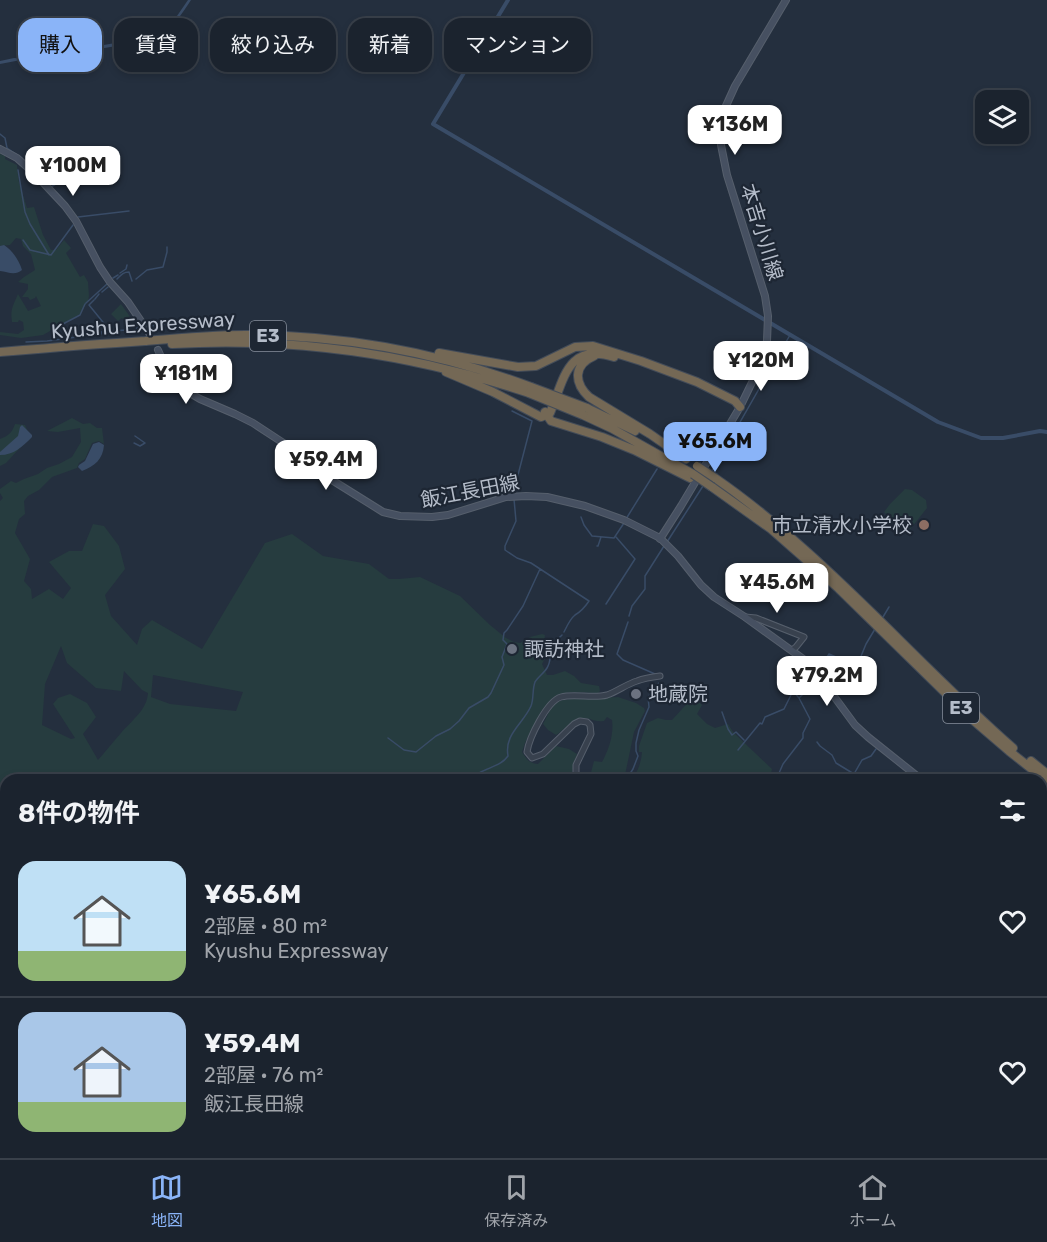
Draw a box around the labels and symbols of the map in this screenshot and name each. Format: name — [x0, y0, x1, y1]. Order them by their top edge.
pin: ¥136M — [693, 105, 777, 156]
pin: ¥100M — [31, 146, 115, 197]
street label: 本吉小川線 — [736, 181, 788, 283]
street label: Kyushu Expressway — [50, 307, 236, 343]
road number: E3 — [250, 321, 286, 351]
pin: ¥120M — [719, 341, 803, 392]
pin: ¥181M — [144, 354, 228, 405]
pin: ¥65.6M — [666, 422, 764, 473]
pin: ¥59.4M — [277, 440, 375, 491]
street label: 飯江長田線 — [419, 470, 521, 512]
place label: 市立清水小学校 — [772, 513, 912, 537]
marker: 市立清水小学校 — [917, 518, 931, 532]
pin: ¥45.6M — [728, 563, 826, 614]
place label: 諏訪神社 — [524, 637, 604, 661]
marker: 諏訪神社 — [505, 642, 519, 656]
pin: ¥79.2M — [778, 656, 876, 707]
place label: 地蔵院 — [648, 682, 708, 706]
marker: 地蔵院 — [629, 687, 643, 701]
road number: E3 — [943, 693, 979, 723]

